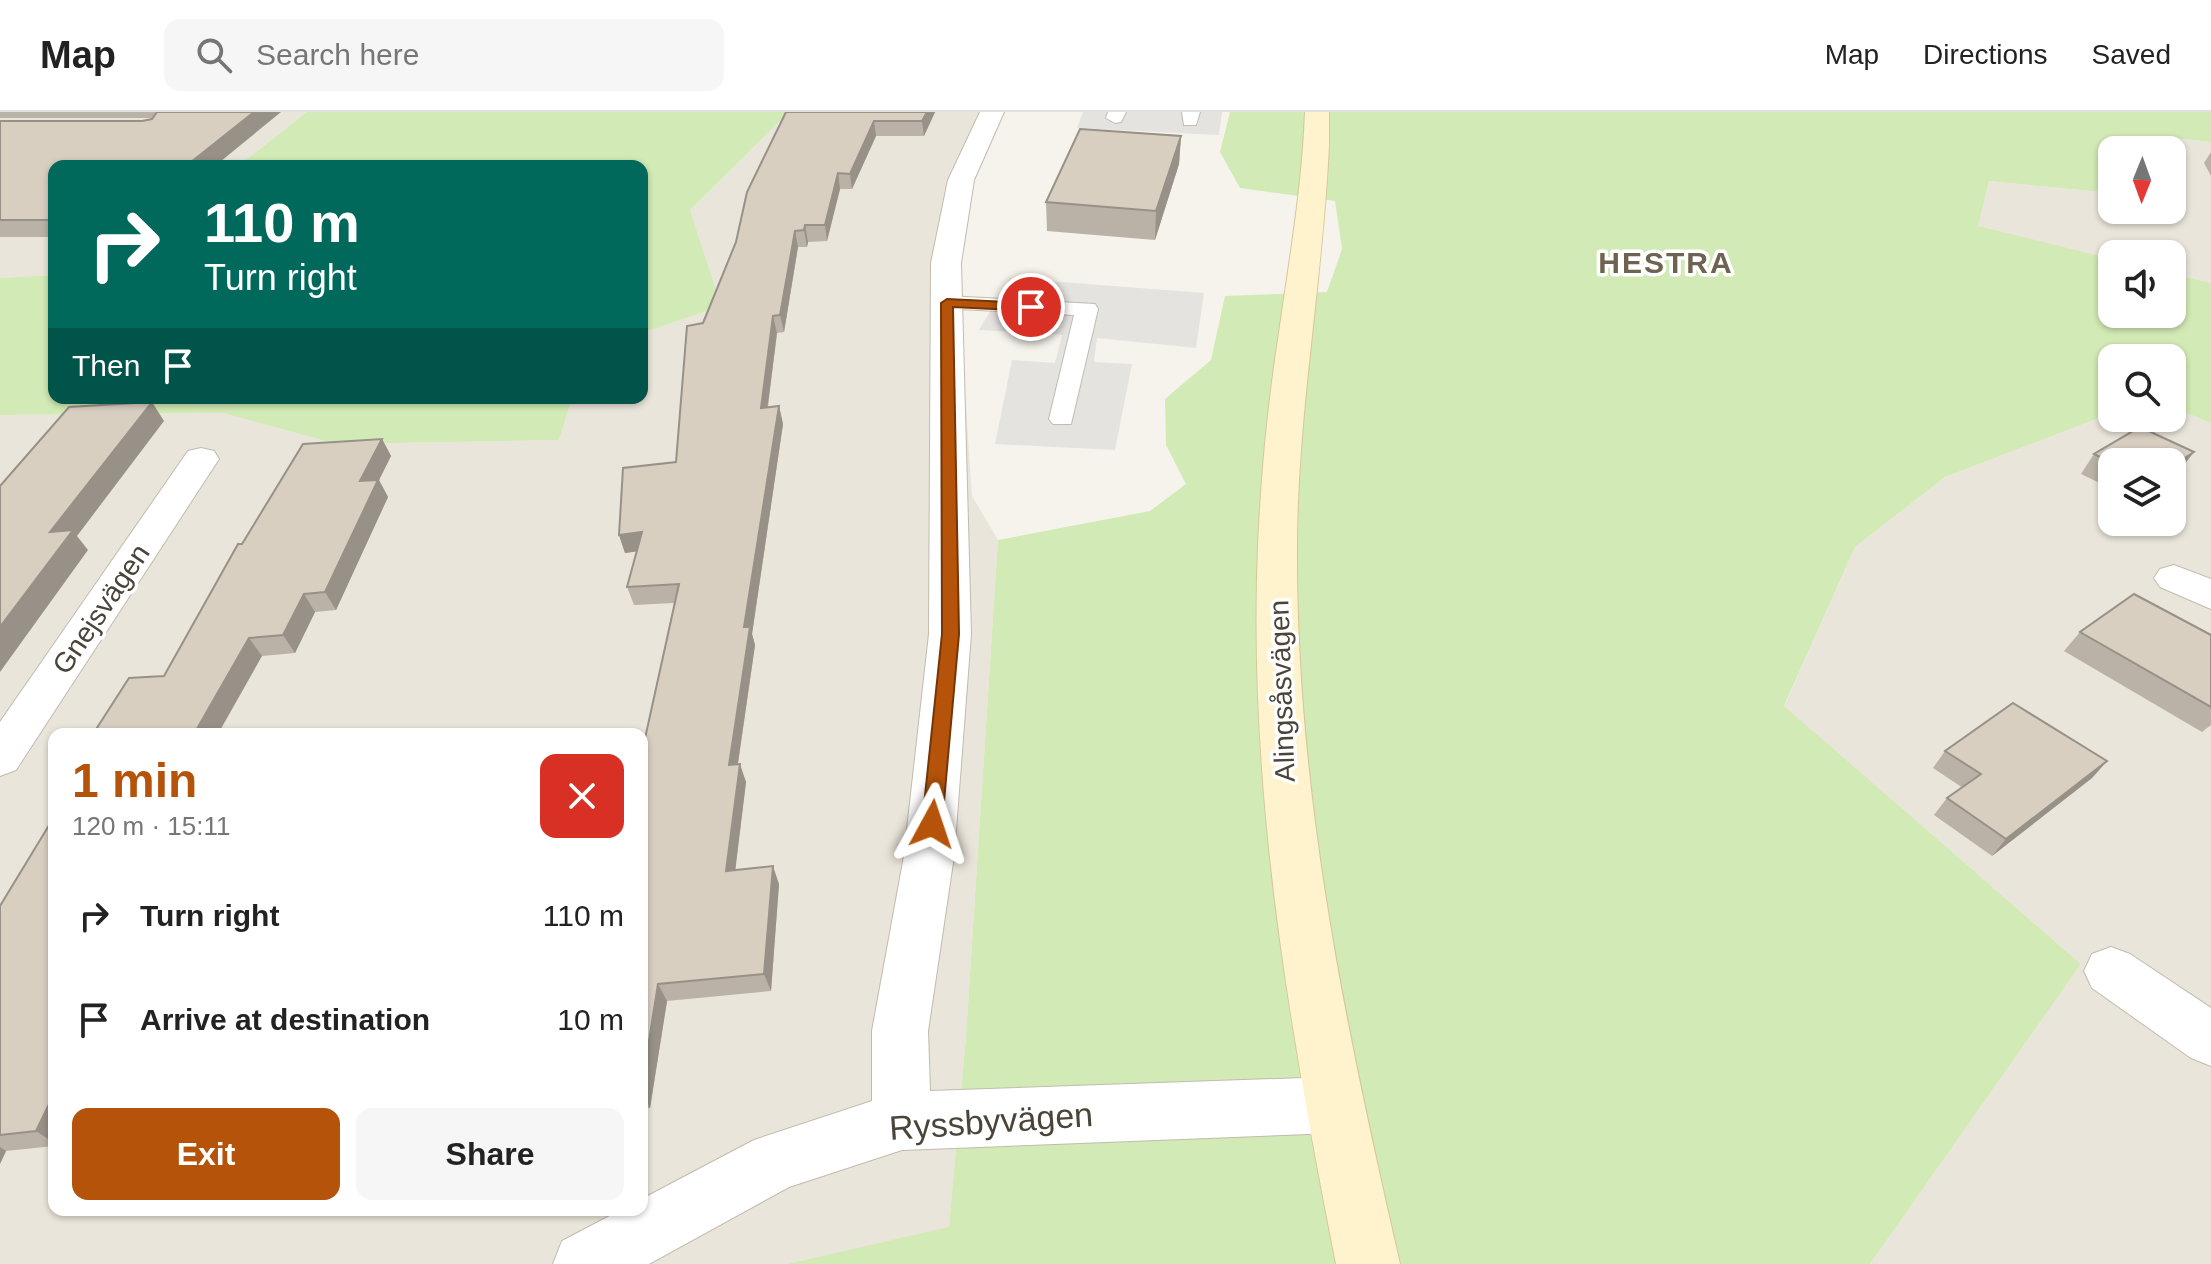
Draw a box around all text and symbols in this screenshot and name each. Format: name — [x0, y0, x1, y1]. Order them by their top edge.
search box — [164, 19, 724, 91]
icon: search — [192, 33, 236, 77]
text: Map — [40, 34, 116, 76]
text: Search here — [256, 38, 419, 71]
text: Map — [1825, 39, 1879, 70]
text: Directions — [1923, 39, 2048, 70]
text: Saved — [2092, 39, 2171, 70]
north arrow — [2098, 136, 2186, 224]
map controls — [2098, 136, 2186, 536]
text: 110 m — [204, 191, 360, 254]
icon: right — [72, 192, 176, 296]
button: sound — [2098, 240, 2186, 328]
district label: HESTRA — [1598, 246, 1734, 279]
text: Turn right — [204, 257, 357, 298]
pin — [997, 273, 1065, 341]
icon: arrive — [1009, 285, 1053, 329]
icon: arrive — [156, 344, 200, 388]
button: search — [2098, 344, 2186, 432]
text: Then — [72, 349, 140, 382]
button: layers — [2098, 448, 2186, 536]
street label: Gnejsvägen — [46, 538, 156, 680]
street label: Alingsåsvägen — [1263, 599, 1301, 783]
text: 1 min — [72, 754, 197, 807]
button: close — [540, 754, 624, 838]
position arrow — [890, 782, 974, 866]
text: 120 m · 15:11 — [72, 811, 231, 841]
icon: right — [72, 894, 116, 938]
text: Turn right — [140, 899, 279, 932]
text: 110 m — [543, 899, 624, 932]
icon: arrive — [72, 998, 116, 1042]
text: Arrive at destination — [140, 1003, 430, 1036]
text: 10 m — [557, 1003, 624, 1036]
street label: Ryssbyvägen — [888, 1095, 1094, 1147]
button: Exit — [72, 1108, 340, 1200]
button: Share — [356, 1108, 624, 1200]

